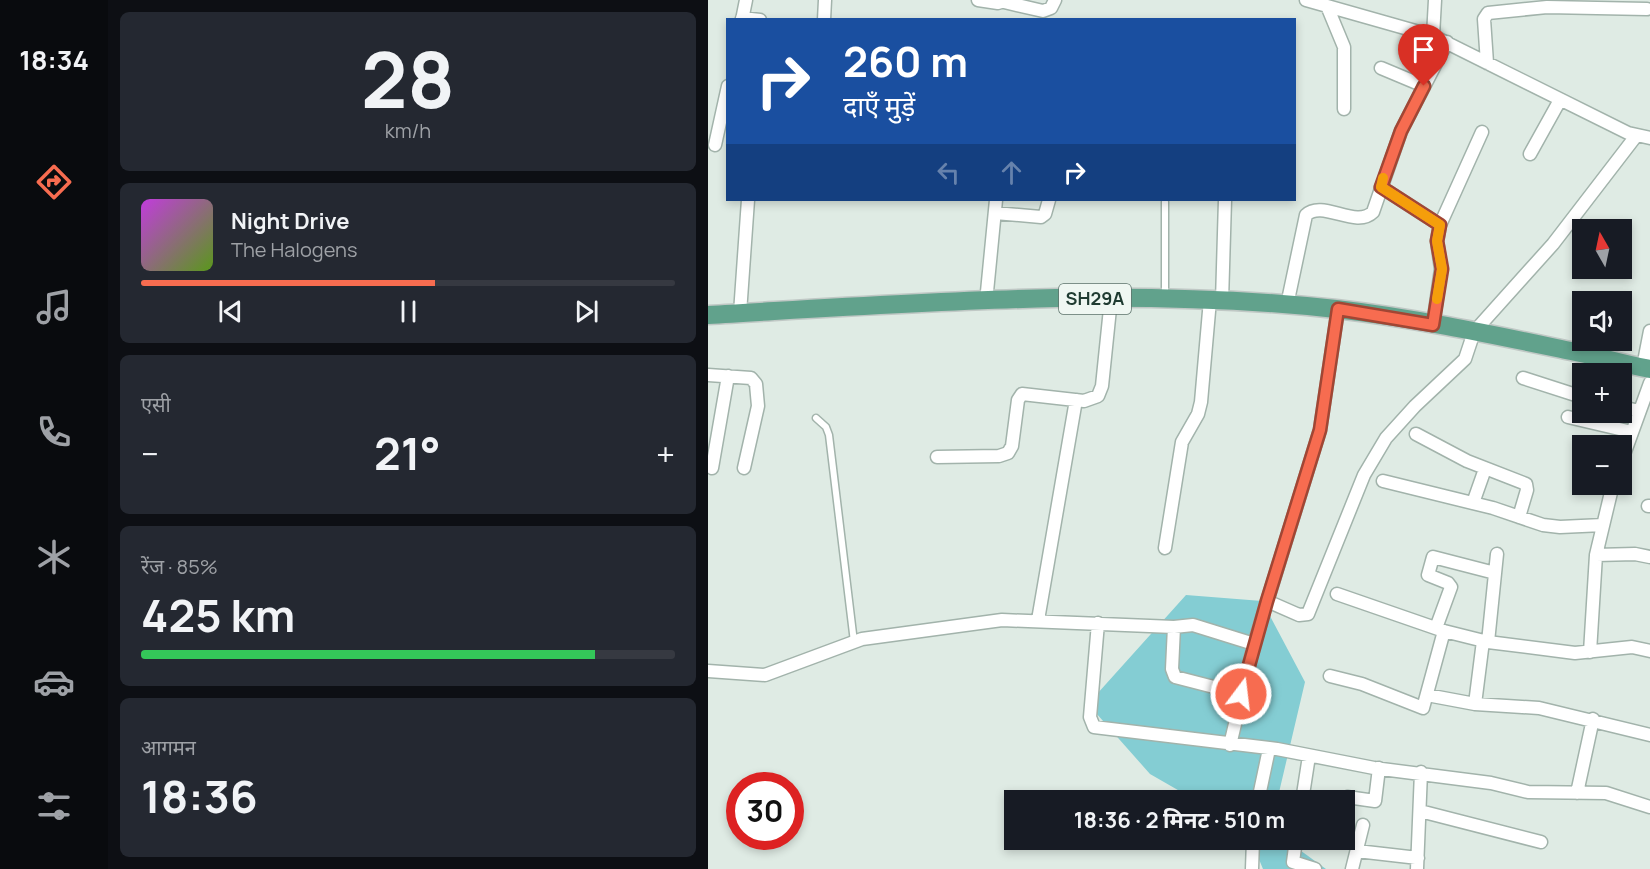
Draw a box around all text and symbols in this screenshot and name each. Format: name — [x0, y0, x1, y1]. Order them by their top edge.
pin — [1398, 24, 1449, 86]
text: 28 — [361, 25, 455, 131]
text: 260 m — [843, 32, 968, 90]
icon: arrive — [1407, 33, 1440, 66]
text: 18:34 — [19, 41, 89, 78]
icon: right — [744, 42, 822, 120]
text: दाएँ मुड़ें — [843, 87, 915, 124]
text: km/h — [385, 117, 431, 144]
icon: left — [932, 156, 965, 189]
icon: ahead — [995, 156, 1028, 189]
icon: right — [1058, 156, 1091, 189]
icon: directions — [33, 161, 75, 203]
text: Night Drive — [231, 206, 350, 236]
north arrow — [1572, 219, 1632, 279]
map controls — [1572, 219, 1632, 495]
text: The Halogens — [231, 236, 357, 263]
road number: SH29A — [1059, 284, 1131, 314]
icon: music — [33, 286, 75, 328]
button: sound — [1572, 291, 1632, 351]
icon: previous — [214, 295, 247, 328]
icon: pause — [392, 295, 425, 328]
icon: next — [570, 295, 603, 328]
button: + — [1572, 363, 1632, 423]
text: एसी — [141, 391, 171, 418]
icon: phone — [33, 411, 75, 453]
text: 21° — [374, 422, 441, 484]
text: − — [141, 431, 159, 476]
text: + — [656, 431, 675, 476]
button: − — [1572, 435, 1632, 495]
icon: climate — [33, 536, 75, 578]
text: रेंज · 85% — [141, 553, 218, 580]
text: 425 km — [141, 584, 295, 646]
icon: car — [33, 661, 75, 703]
position arrow — [1209, 662, 1273, 726]
text: आगमन — [141, 734, 196, 761]
text: 18:36 — [141, 765, 258, 827]
speed limit sign: 30 — [726, 772, 804, 850]
icon: filters — [33, 785, 75, 827]
text: 18:36 · 2 मिनट · 510 m — [1074, 805, 1285, 835]

